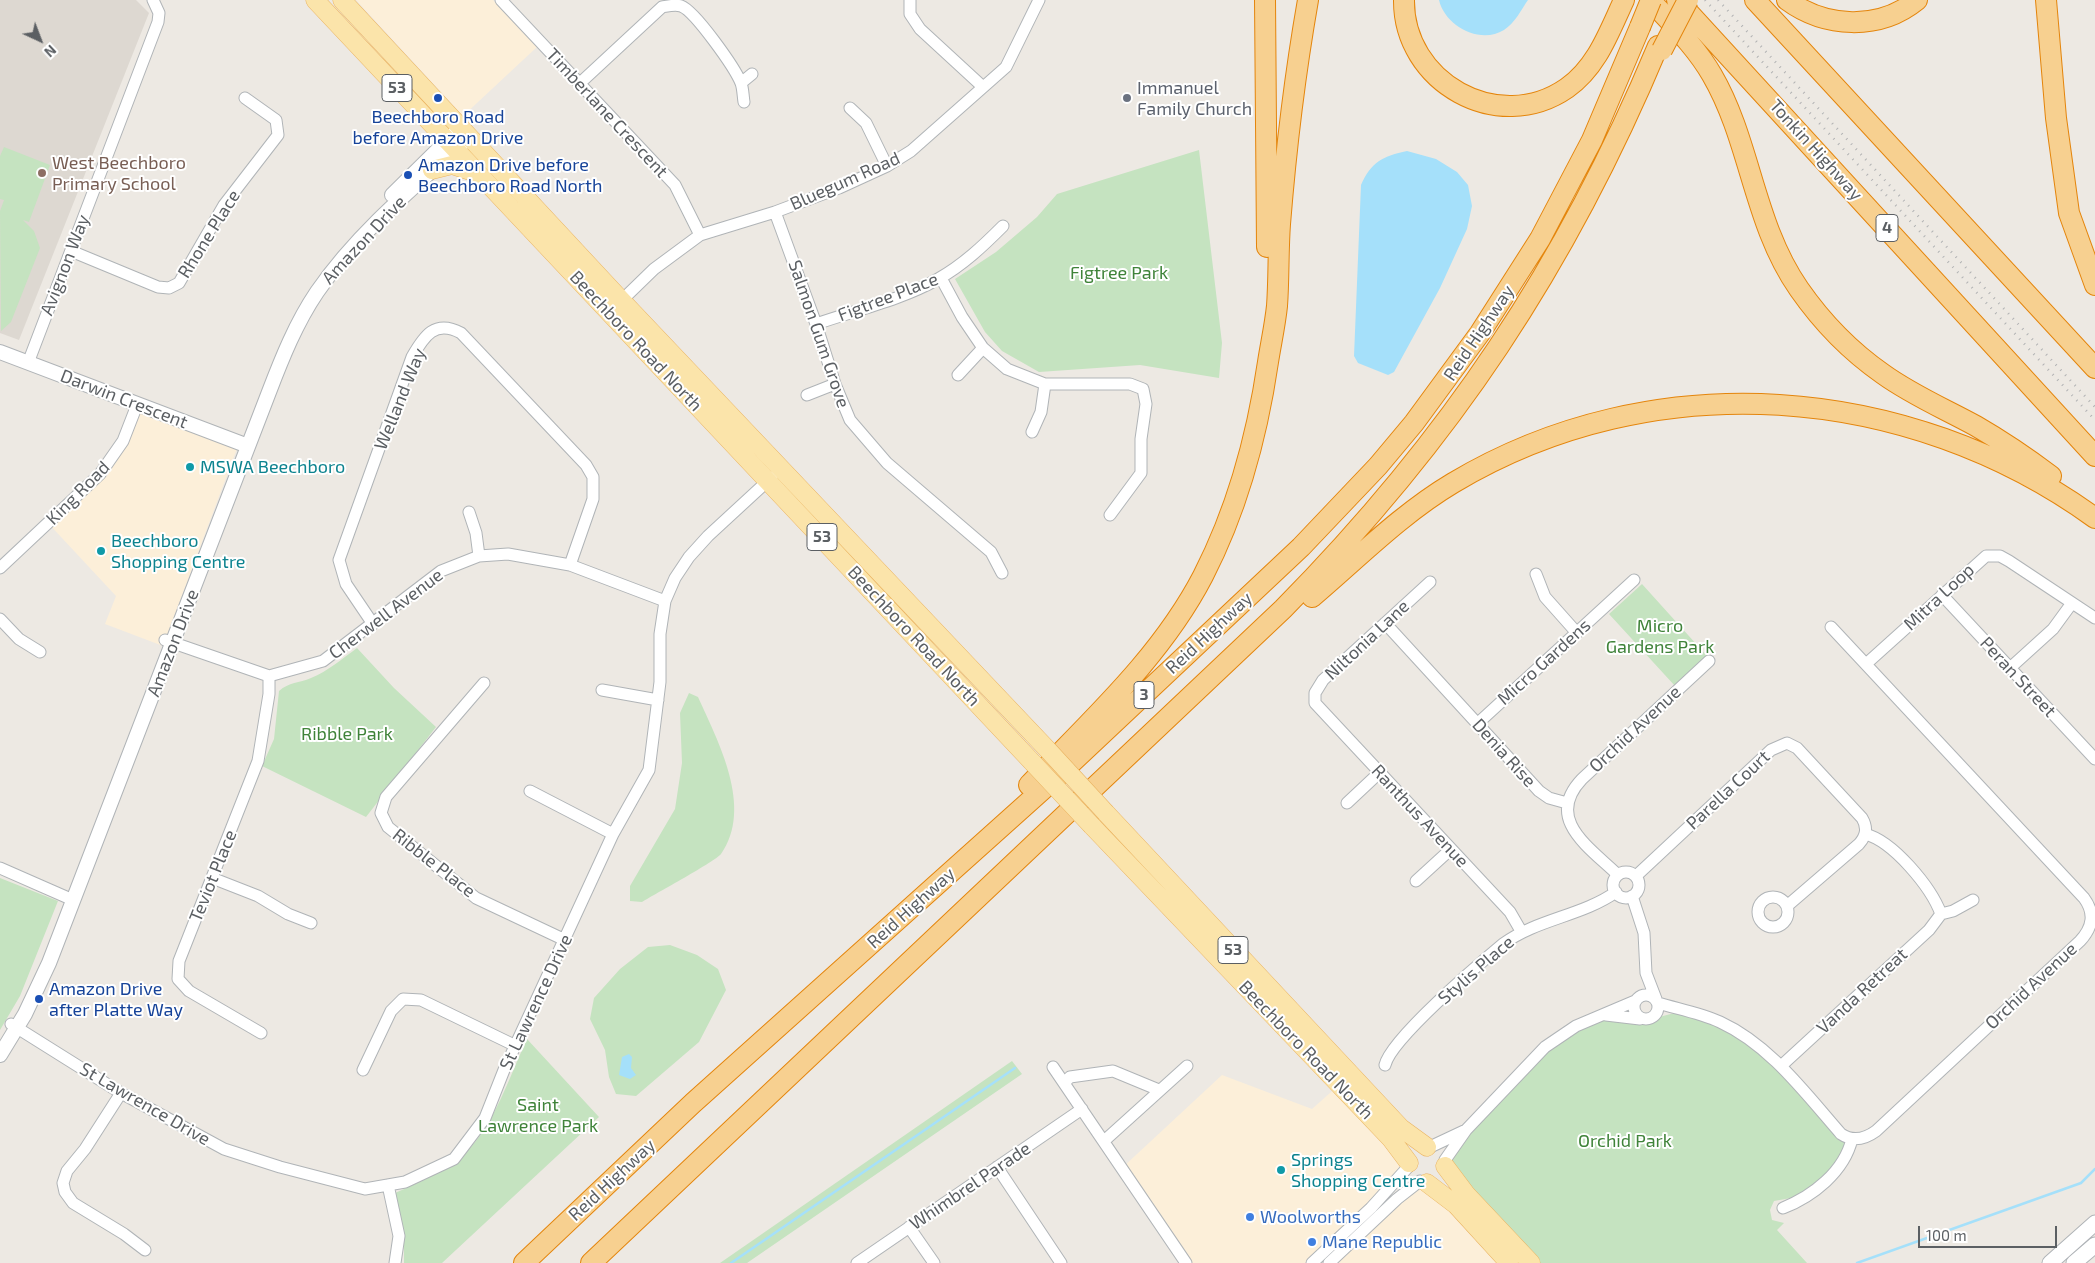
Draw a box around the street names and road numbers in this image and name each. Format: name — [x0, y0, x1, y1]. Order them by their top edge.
street label: Timberlane Crescent — [542, 44, 672, 182]
road number: 53 — [382, 75, 412, 102]
street label: Tonkin Highway — [1765, 95, 1867, 205]
street label: Bluegum Road — [787, 147, 903, 215]
street label: Rhone Place — [173, 186, 245, 282]
street label: Amazon Drive — [317, 191, 411, 289]
street label: Avignon Way — [36, 212, 94, 318]
road number: 4 — [1876, 214, 1898, 242]
street label: Salmon Gum Grove — [784, 257, 854, 411]
street label: Beechboro Road North — [565, 266, 707, 416]
street label: Figtree Place — [835, 268, 941, 326]
street label: Reid Highway — [1439, 281, 1519, 385]
street label: Welland Way — [370, 345, 430, 453]
street label: Darwin Crescent — [57, 365, 191, 433]
street label: King Road — [42, 457, 114, 529]
road number: 53 — [807, 524, 837, 550]
street label: Mitra Loop — [1899, 559, 1979, 635]
street label: Beechboro Road North — [843, 561, 985, 711]
street label: Cherwell Avenue — [325, 564, 447, 664]
street label: Amazon Drive — [143, 586, 203, 700]
street label: Reid Highway — [1161, 587, 1257, 679]
street label: Niltonia Lane — [1320, 595, 1414, 685]
street label: Micro Gardens — [1493, 614, 1595, 710]
street label: Peran Street — [1975, 632, 2061, 722]
street label: Orchid Avenue — [1585, 681, 1685, 777]
road number: 3 — [1134, 682, 1154, 708]
street label: Denia Rise — [1468, 714, 1540, 792]
street label: Parella Court — [1682, 746, 1774, 834]
street label: Ranthus Avenue — [1367, 760, 1473, 872]
street label: Ribble Place — [388, 824, 480, 902]
street label: Teviot Place — [185, 827, 241, 925]
street label: Reid Highway — [863, 863, 959, 953]
street label: St Lawrence Drive — [495, 931, 577, 1073]
street label: Stylis Place — [1434, 931, 1518, 1009]
road number: 53 — [1218, 936, 1248, 964]
street label: Orchid Avenue — [1981, 938, 2081, 1034]
street label: Vanda Retreat — [1812, 944, 1912, 1038]
street label: Beechboro Road North — [1234, 976, 1378, 1124]
street label: St Lawrence Drive — [76, 1058, 214, 1150]
street label: Reid Highway — [564, 1134, 660, 1226]
street label: Whimbrel Parade — [905, 1137, 1035, 1235]

